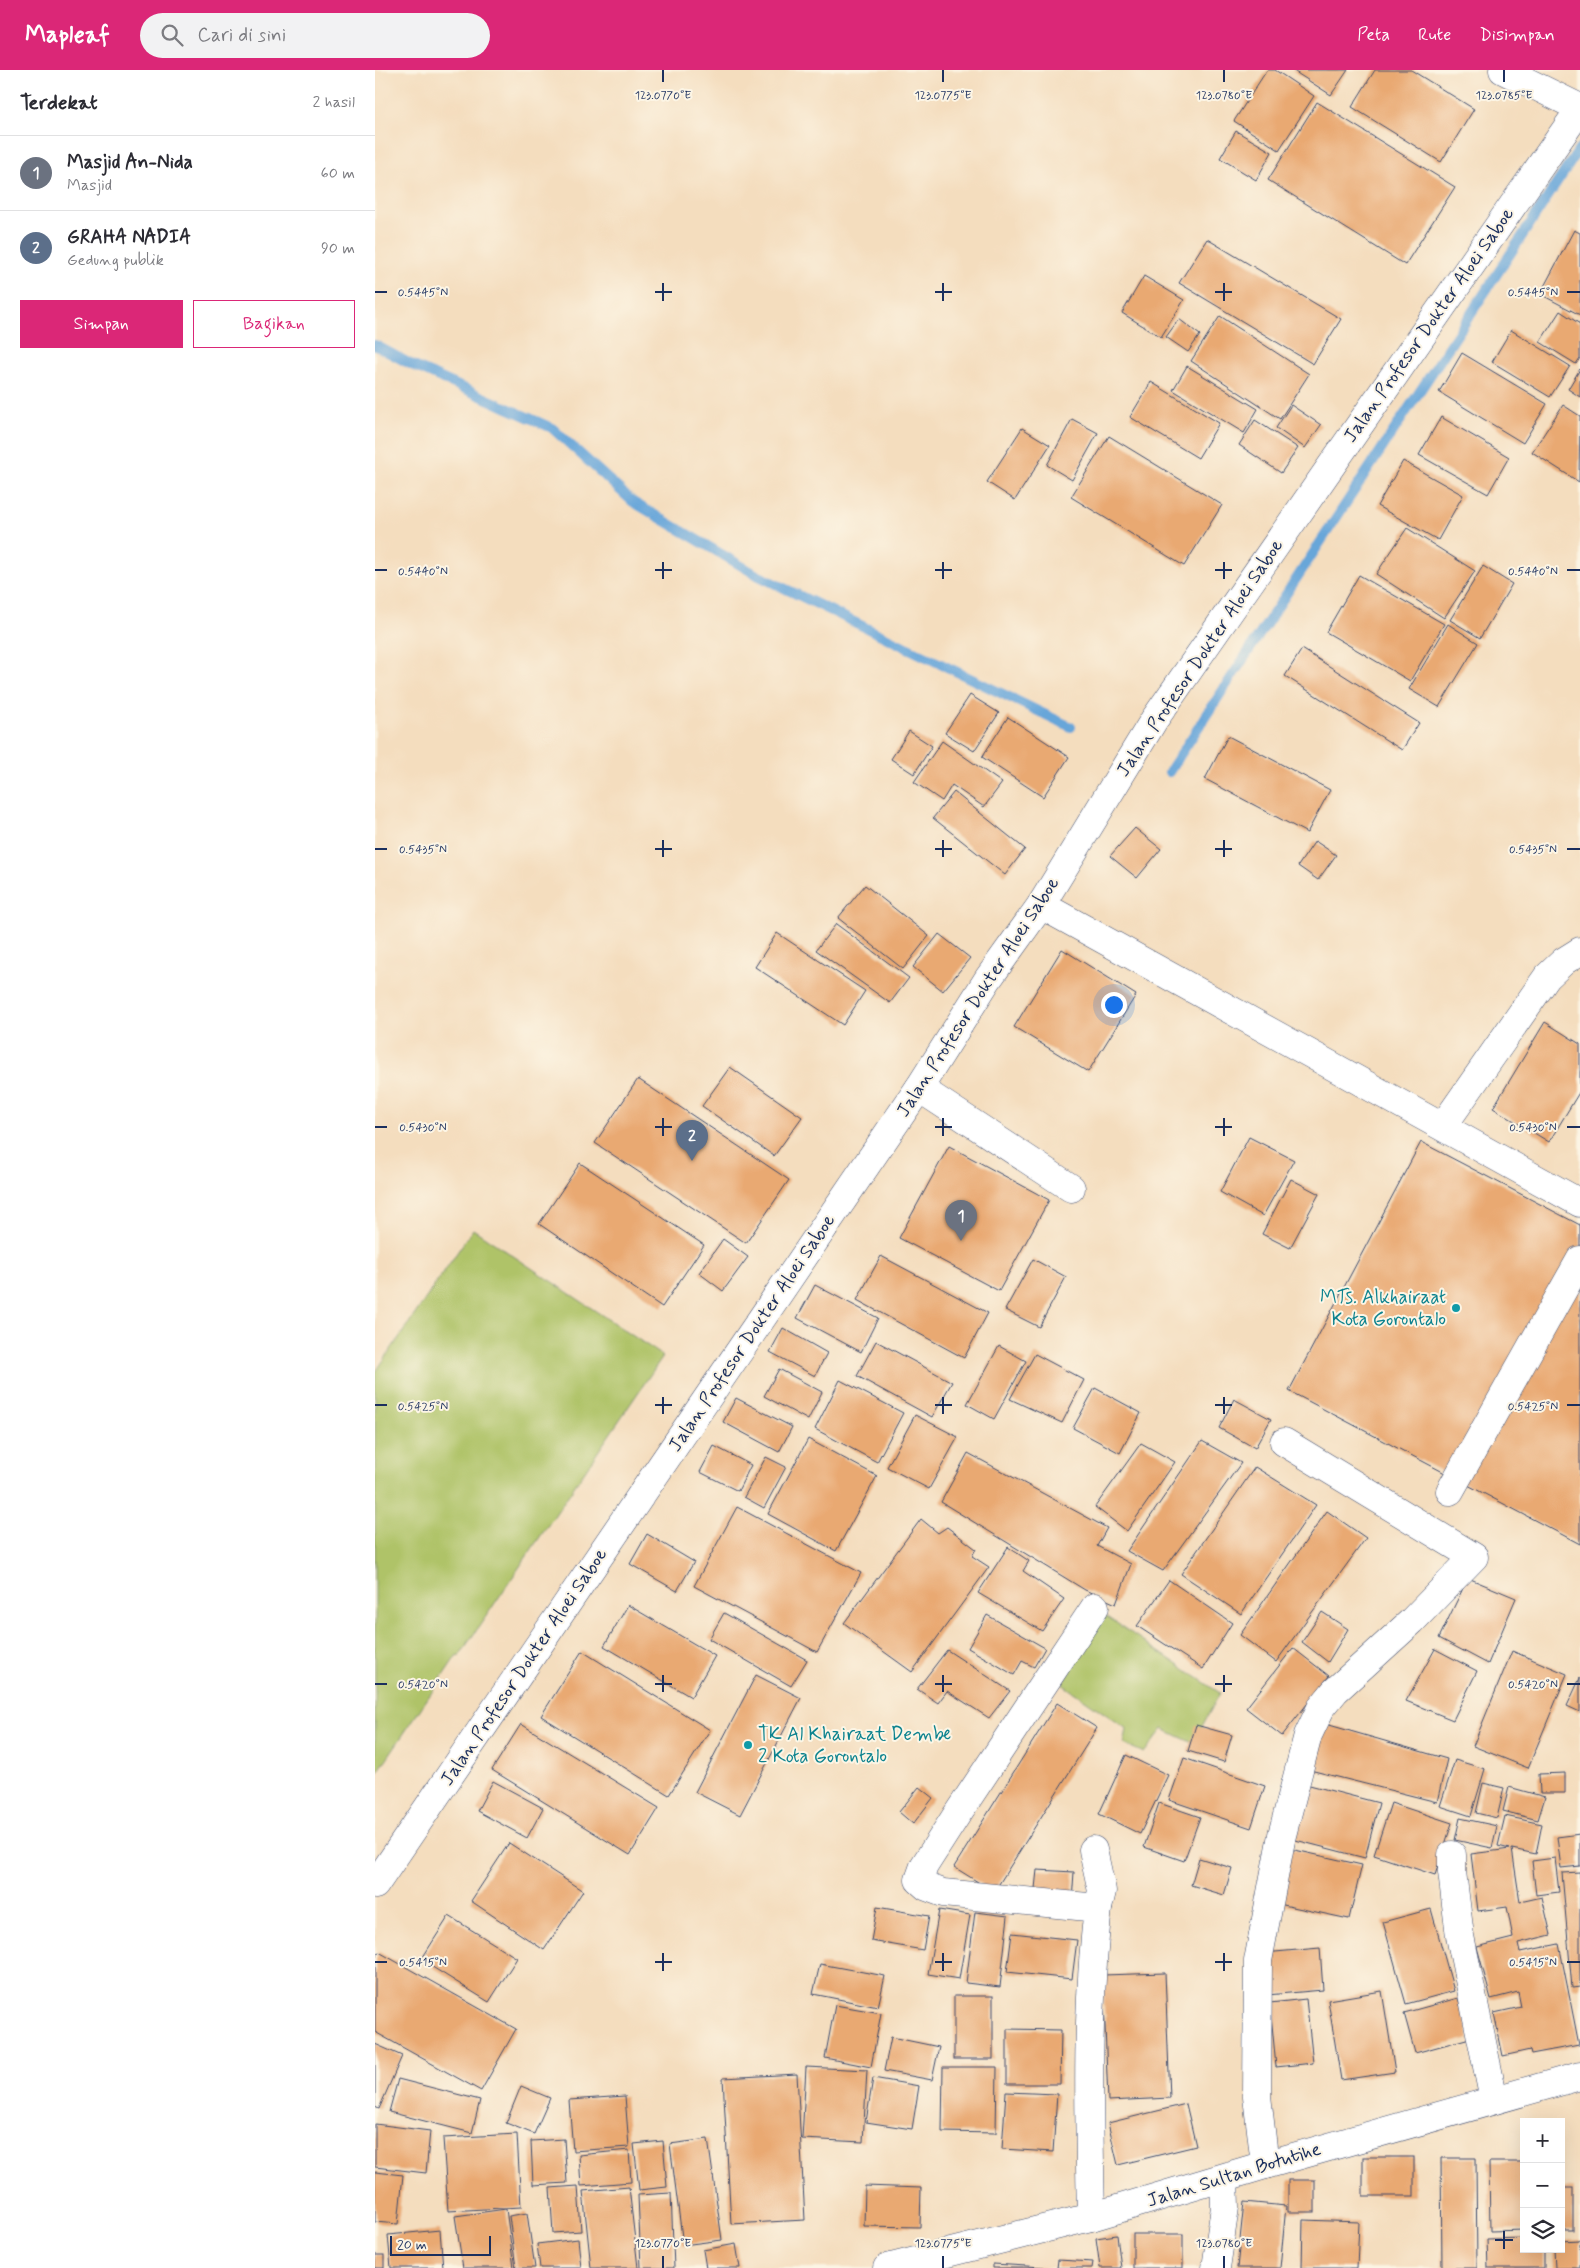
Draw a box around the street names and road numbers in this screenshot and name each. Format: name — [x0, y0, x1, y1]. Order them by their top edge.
street label: Jalan Profesor Dokter Aloei Saboe — [1338, 202, 1520, 447]
street label: Jalan Profesor Dokter Aloei Saboe — [1111, 534, 1289, 782]
street label: Jalan Profesor Dokter Aloei Saboe — [891, 872, 1065, 1122]
street label: Jalan Profesor Dokter Aloei Saboe — [663, 1209, 841, 1457]
street label: Jalan Profesor Dokter Aloei Saboe — [435, 1543, 613, 1791]
street label: Jalan Sultan Botutihe — [1144, 2137, 1324, 2213]

